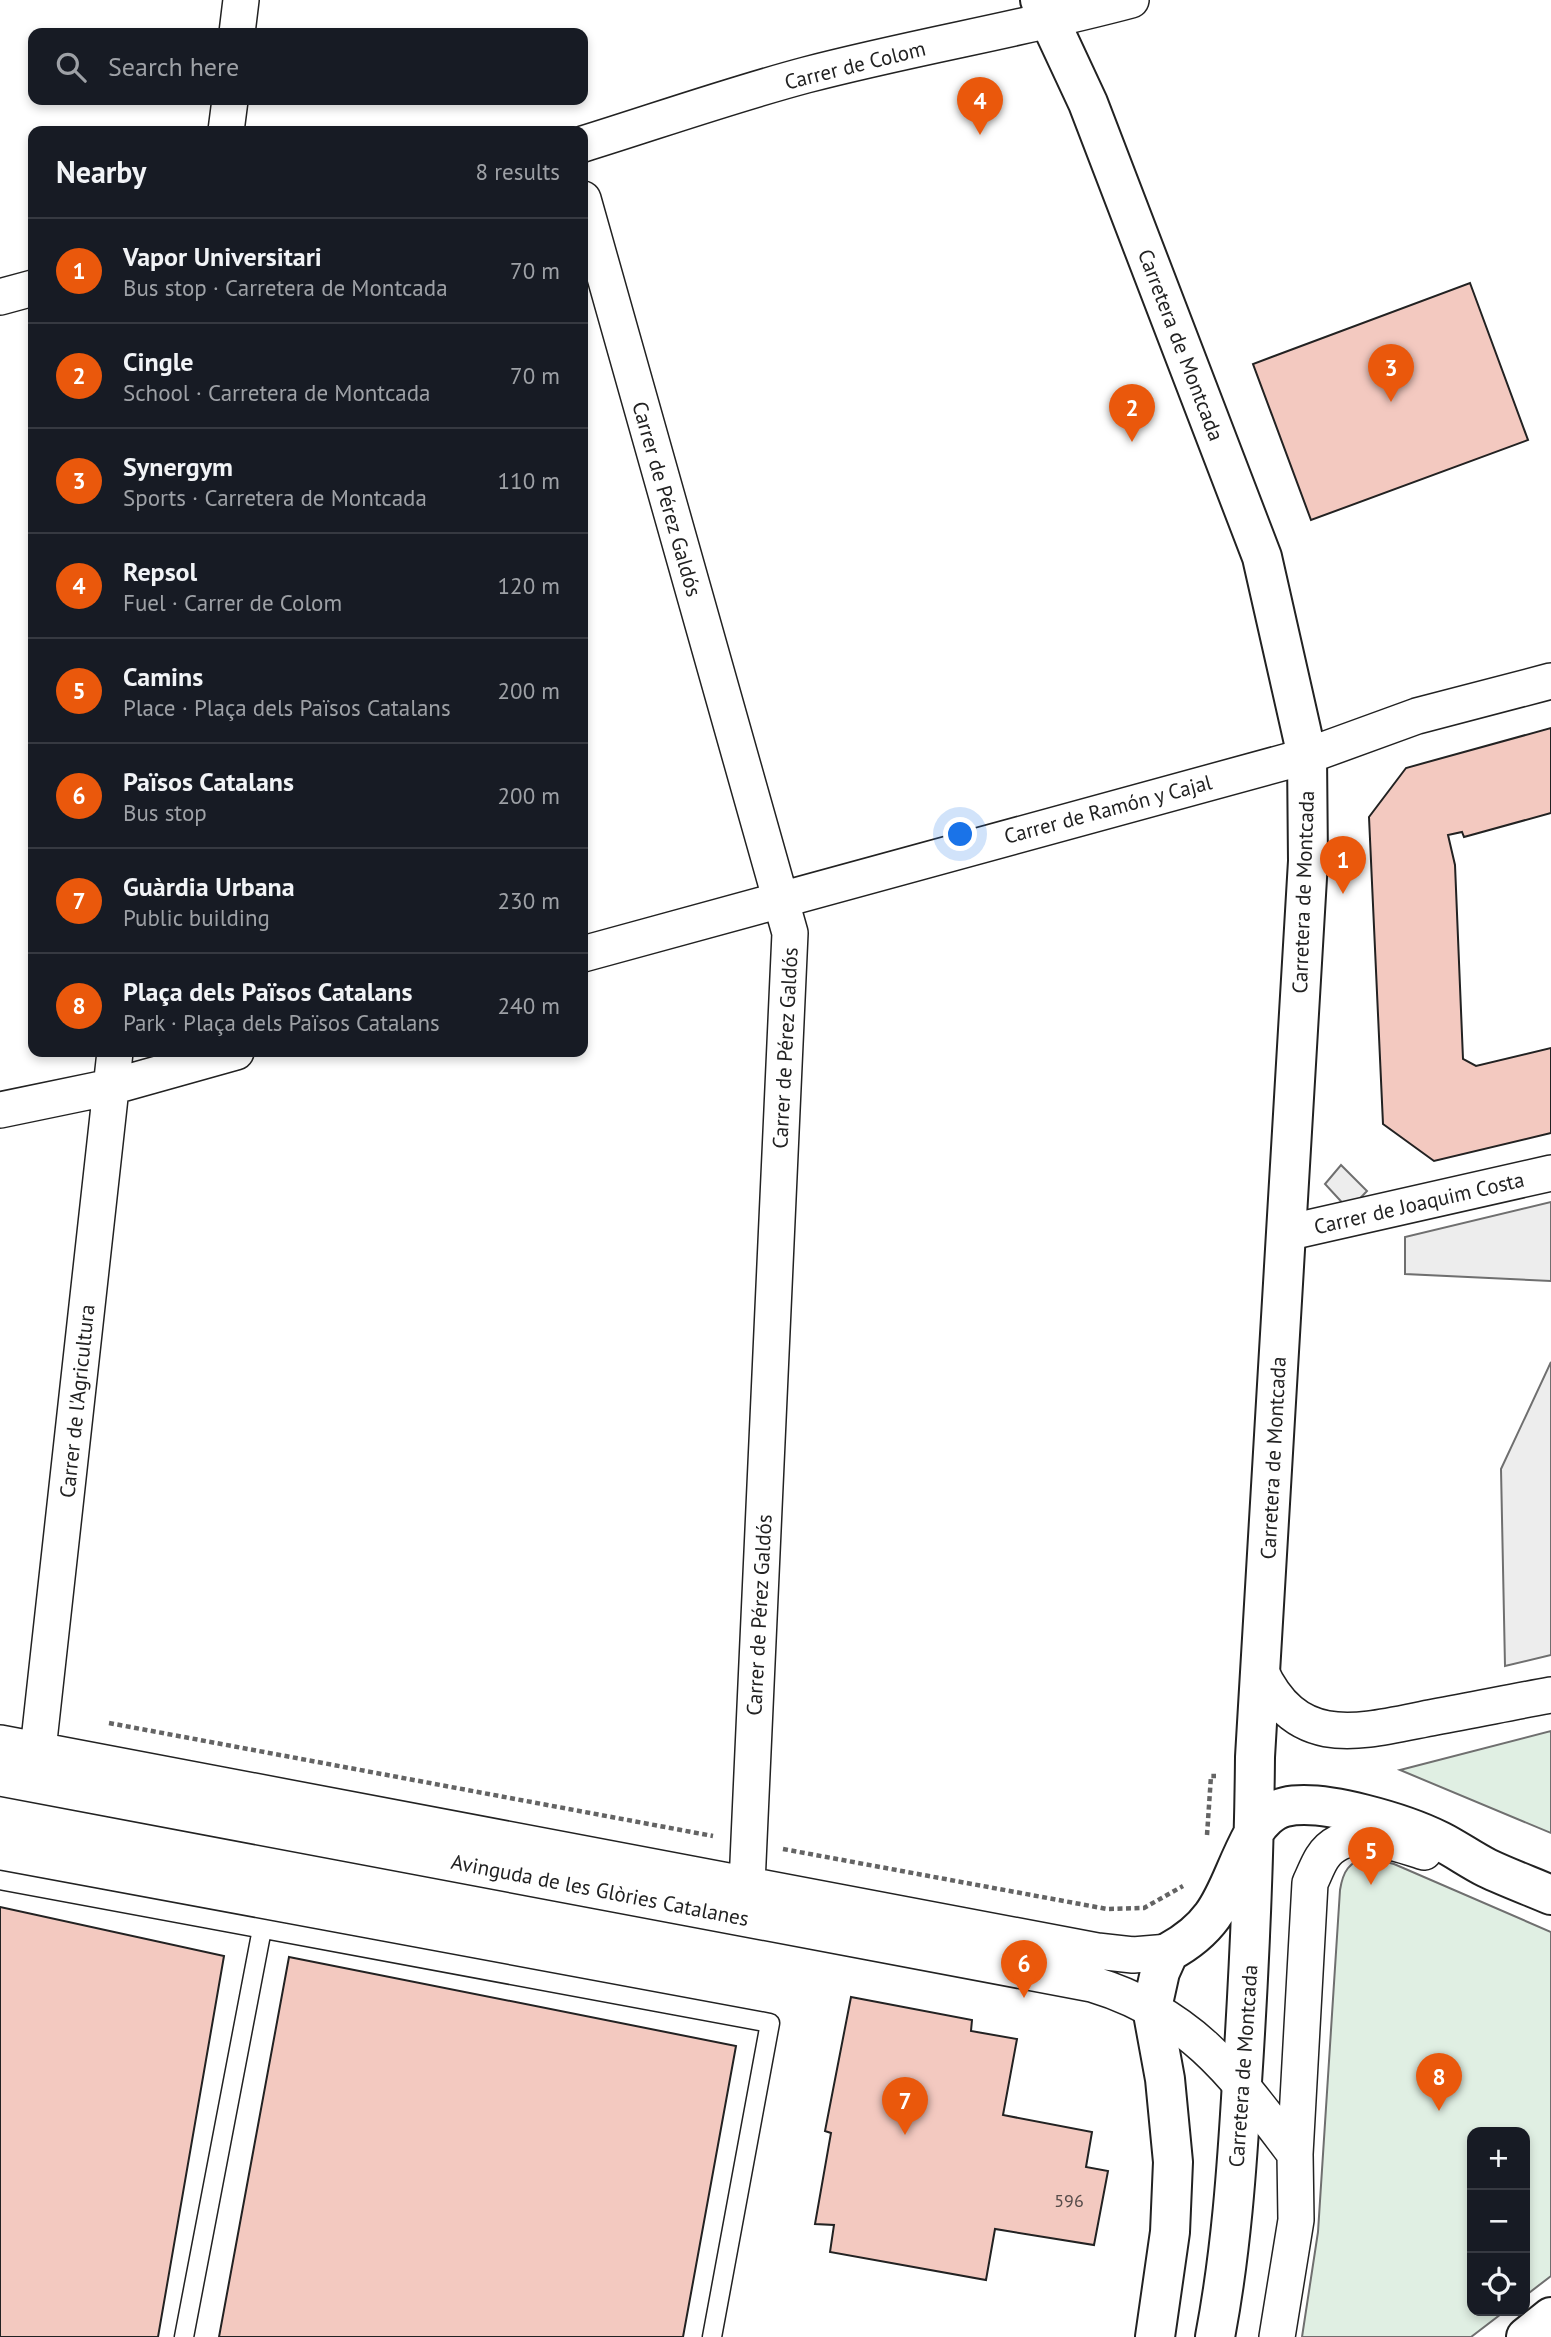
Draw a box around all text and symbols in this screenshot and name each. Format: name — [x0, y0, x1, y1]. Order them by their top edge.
search box — [28, 28, 588, 105]
street label: Carrer de Colom — [782, 34, 928, 96]
icon: search — [52, 48, 90, 86]
text: Search here — [108, 50, 239, 83]
pin: 4 — [957, 77, 1003, 135]
text: Nearby — [56, 152, 146, 191]
text: 8 results — [476, 157, 560, 186]
text: Vapor Universitari — [123, 240, 322, 273]
street label: Carretera de Montcada — [1132, 245, 1230, 445]
text: 1 — [72, 256, 86, 285]
text: 70 m — [510, 256, 560, 285]
text: Bus stop · Carretera de Montcada — [123, 273, 448, 302]
pin: 3 — [1368, 344, 1414, 402]
text: Cingle — [123, 345, 194, 378]
text: 2 — [72, 361, 86, 390]
text: 70 m — [510, 361, 560, 390]
text: School · Carretera de Montcada — [123, 378, 430, 407]
pin: 2 — [1109, 384, 1155, 442]
street label: Carrer de Pérez Galdós — [626, 398, 708, 600]
text: Synergym — [123, 450, 233, 483]
text: 3 — [72, 466, 86, 495]
text: 110 m — [498, 466, 560, 495]
text: Sports · Carretera de Montcada — [123, 483, 427, 512]
text: Repsol — [123, 555, 197, 588]
text: 4 — [72, 571, 86, 600]
text: 120 m — [498, 571, 560, 600]
text: Fuel · Carrer de Colom — [123, 588, 342, 617]
text: Camins — [123, 660, 203, 693]
text: 5 — [72, 676, 86, 705]
text: 200 m — [498, 676, 560, 705]
text: Place · Plaça dels Països Catalans — [123, 693, 451, 722]
text: Països Catalans — [123, 765, 294, 798]
street label: Carrer de Ramón y Cajal — [1001, 768, 1215, 850]
text: 6 — [72, 781, 86, 810]
text: 200 m — [498, 781, 560, 810]
street label: Carretera de Montcada — [1286, 790, 1320, 994]
text: Bus stop — [123, 798, 207, 827]
your location — [943, 817, 977, 851]
pin: 1 — [1320, 836, 1366, 894]
text: Guàrdia Urbana — [123, 870, 295, 903]
text: 7 — [72, 886, 86, 915]
text: 230 m — [498, 886, 560, 915]
text: Public building — [123, 903, 270, 932]
street label: Carrer de Pérez Galdós — [766, 947, 804, 1149]
text: Plaça dels Països Catalans — [123, 975, 413, 1008]
text: 8 — [72, 991, 86, 1020]
text: 240 m — [498, 991, 560, 1020]
text: Park · Plaça dels Països Catalans — [123, 1008, 440, 1037]
street label: Carrer de Joaquim Costa — [1311, 1166, 1527, 1240]
street label: Carrer de l'Agricultura — [53, 1303, 101, 1499]
street label: Carretera de Montcada — [1254, 1356, 1292, 1560]
street label: Carrer de Pérez Galdós — [740, 1514, 778, 1716]
pin: 5 — [1348, 1827, 1394, 1885]
street label: Avinguda de les Glòries Catalanes — [449, 1848, 751, 1932]
pin: 6 — [1001, 1940, 1047, 1998]
street label: Carretera de Montcada — [1222, 1964, 1264, 2168]
pin: 8 — [1416, 2053, 1462, 2111]
pin: 7 — [882, 2077, 928, 2135]
map controls — [1467, 2127, 1530, 2316]
button: + — [1467, 2127, 1530, 2190]
house number: 596 — [1054, 2189, 1084, 2212]
button: − — [1467, 2190, 1530, 2253]
button: locate — [1467, 2253, 1530, 2316]

